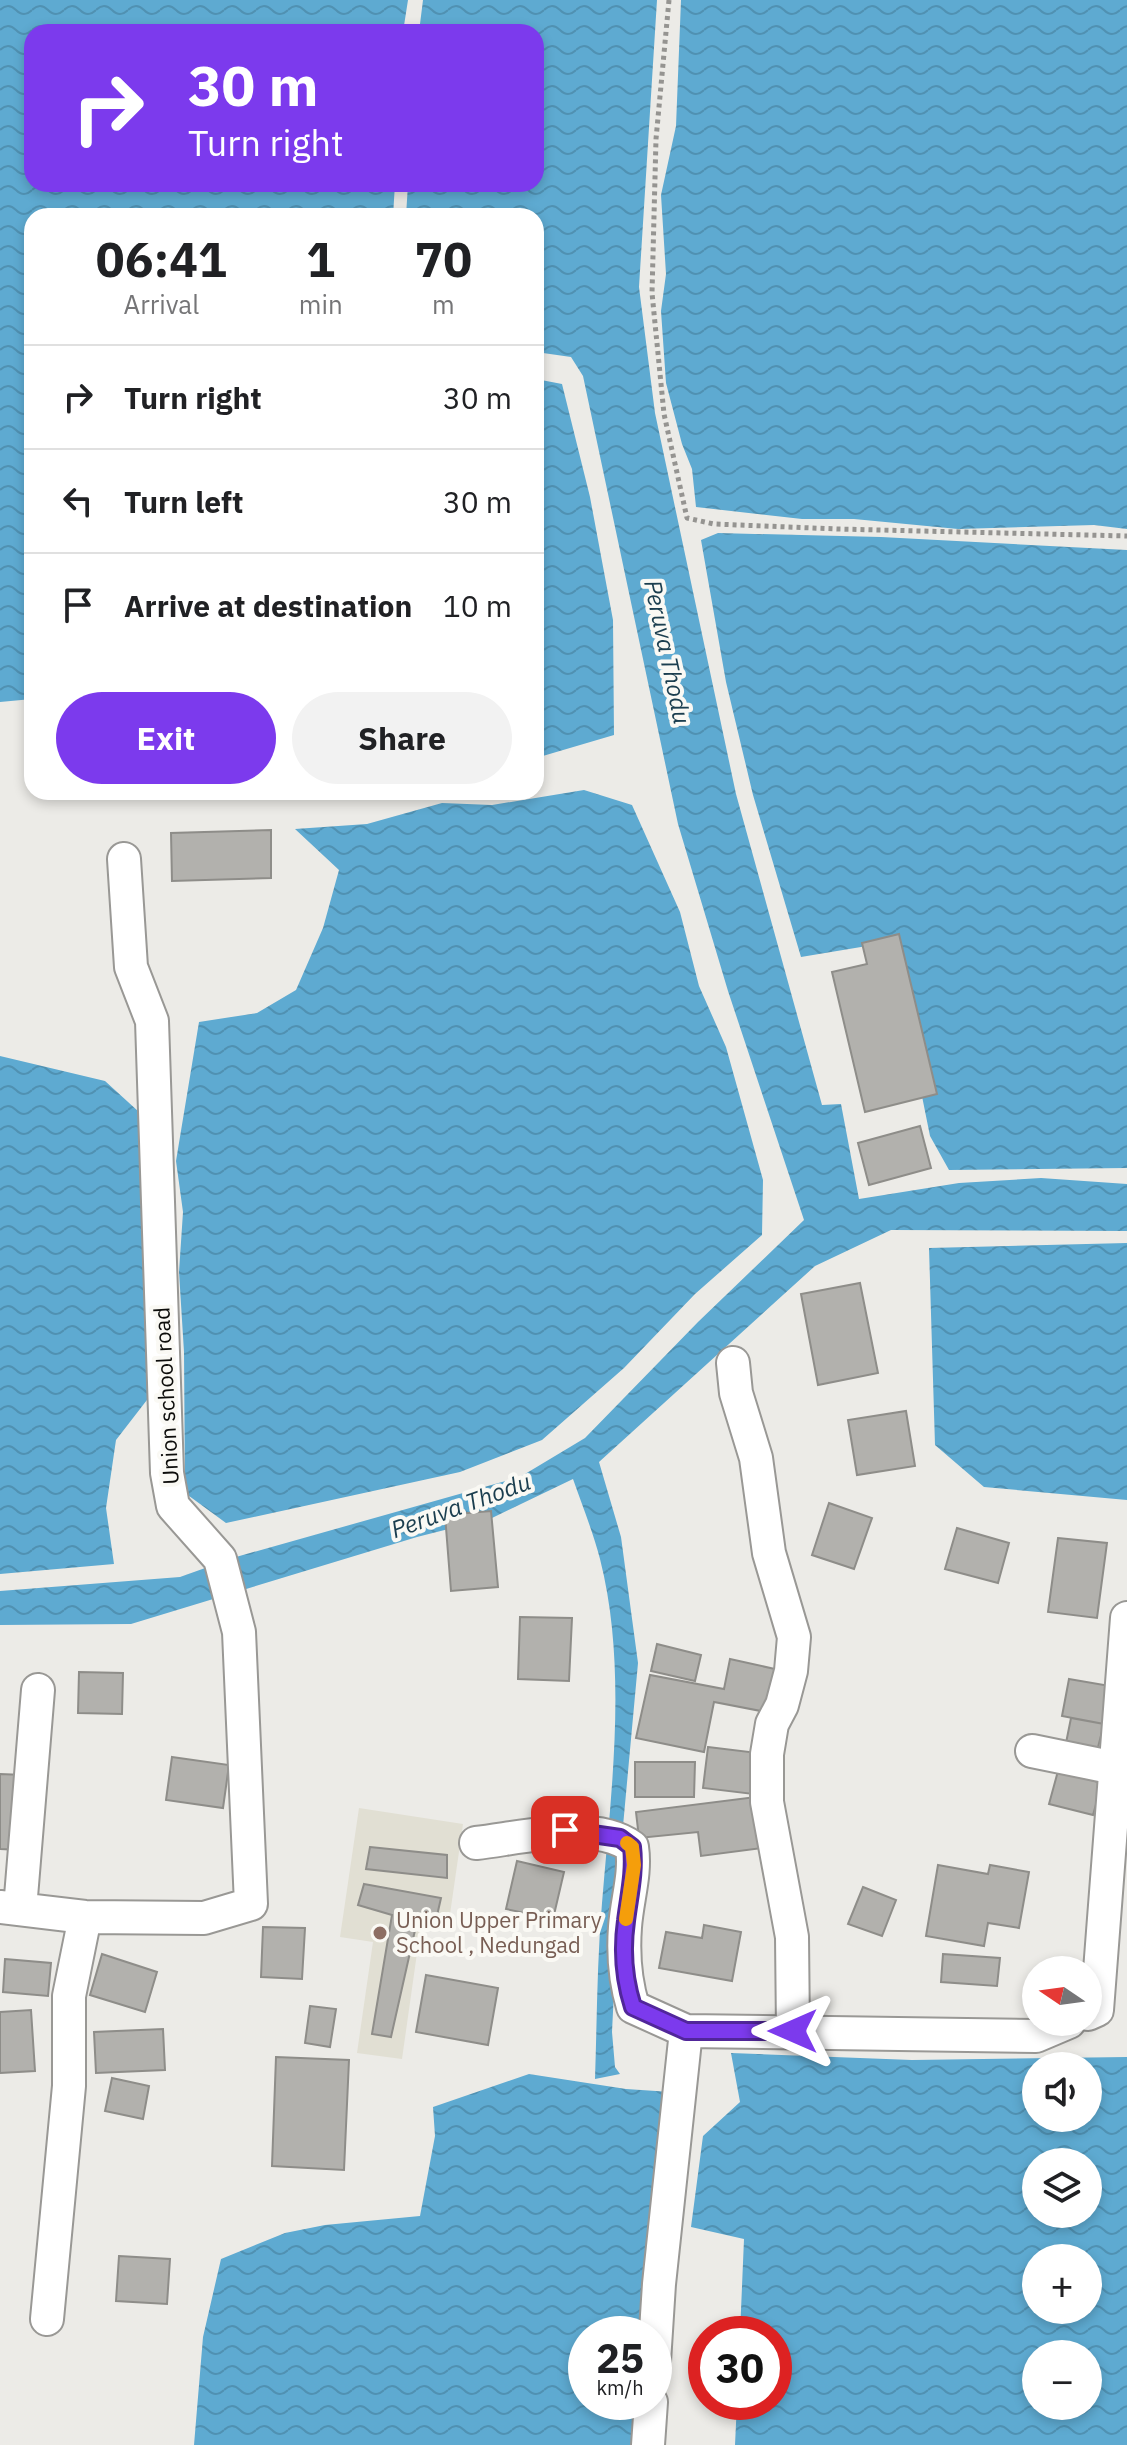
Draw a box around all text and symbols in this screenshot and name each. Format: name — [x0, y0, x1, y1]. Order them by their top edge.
text: 30 m — [188, 49, 318, 121]
icon: right — [56, 56, 160, 160]
text: Turn right — [188, 119, 344, 166]
text: 06:41 — [96, 228, 227, 290]
text: 1 — [306, 228, 335, 290]
text: 70 — [415, 228, 472, 290]
text: Arrival — [123, 287, 199, 321]
text: min — [299, 287, 343, 321]
text: m — [432, 287, 455, 321]
icon: right — [56, 375, 100, 419]
text: Turn right — [124, 378, 262, 417]
text: 30 m — [443, 378, 512, 417]
icon: left — [56, 479, 100, 523]
text: Turn left — [124, 482, 243, 521]
text: 30 m — [443, 482, 512, 521]
water label: Peruva Thodu — [637, 577, 699, 727]
icon: arrive — [56, 583, 100, 627]
text: Arrive at destination — [124, 586, 412, 625]
text: 10 m — [443, 586, 512, 625]
button: Exit — [56, 692, 276, 784]
button: Share — [292, 692, 512, 784]
street label: Union school road — [146, 1306, 185, 1486]
water label: Peruva Thodu — [386, 1465, 535, 1545]
pin — [531, 1796, 599, 1864]
icon: arrive — [543, 1808, 587, 1852]
place label: Union Upper Primary School , Nedungad — [396, 1905, 602, 1959]
marker: Union Upper Primary School , Nedungad — [371, 1924, 389, 1942]
north arrow — [1022, 1956, 1102, 2036]
map controls — [1022, 1956, 1102, 2420]
position arrow — [751, 1989, 835, 2073]
button: sound — [1022, 2052, 1102, 2132]
button: layers — [1022, 2148, 1102, 2228]
button: + — [1022, 2244, 1102, 2324]
speed limit sign: 30 — [688, 2316, 792, 2420]
text: 25 — [596, 2332, 644, 2384]
button: − — [1022, 2340, 1102, 2420]
text: km/h — [596, 2374, 644, 2401]

